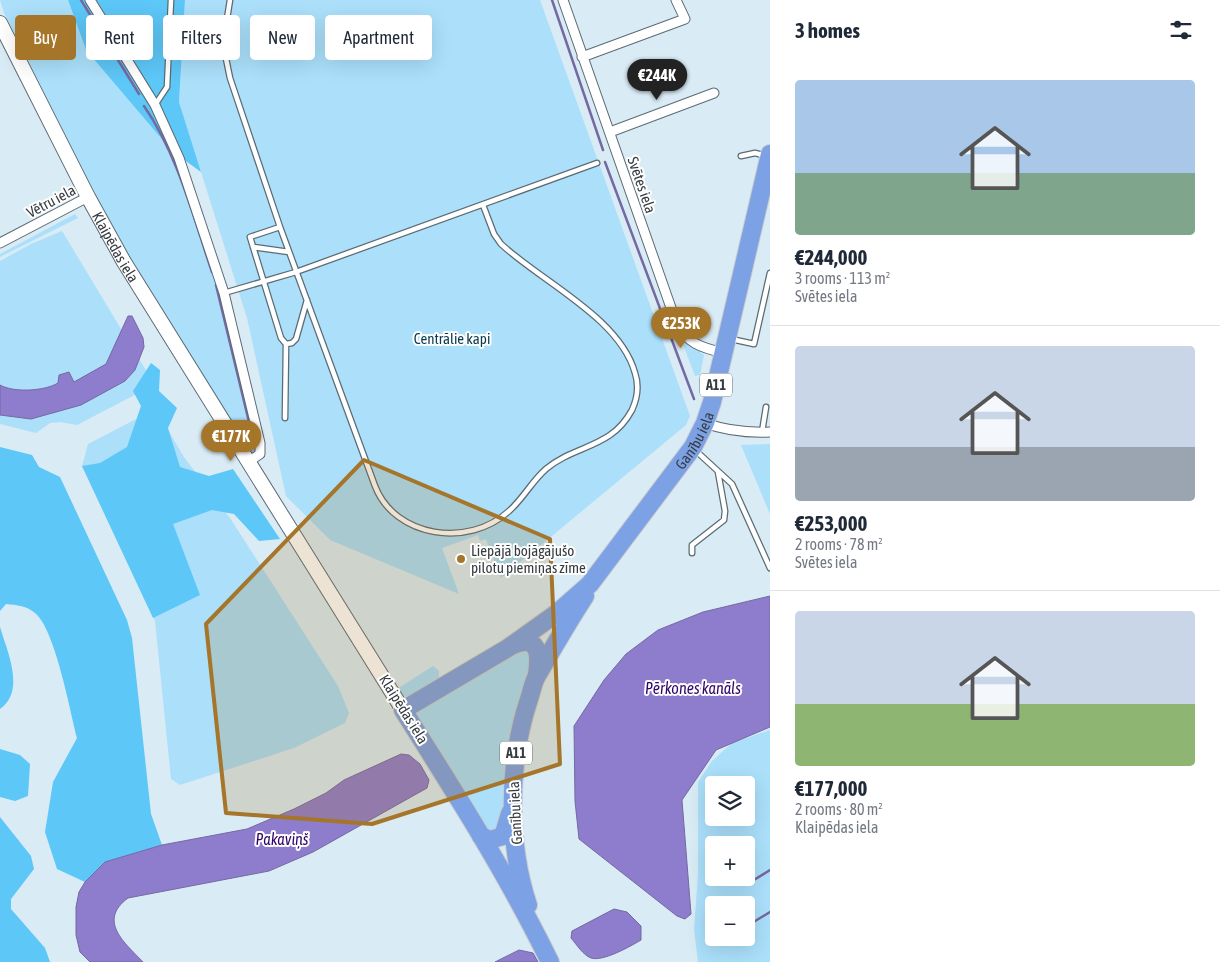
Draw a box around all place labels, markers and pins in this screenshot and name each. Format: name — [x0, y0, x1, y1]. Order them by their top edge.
pin: €244K — [622, 58, 692, 101]
pin: €253K — [646, 306, 716, 349]
pin: €177K — [196, 420, 266, 462]
place label: Liepājā bojāgājušo pilotu piemiņas zīme — [471, 542, 586, 576]
marker: Liepājā bojāgājušo pilotu piemiņas zīme — [455, 553, 467, 565]

